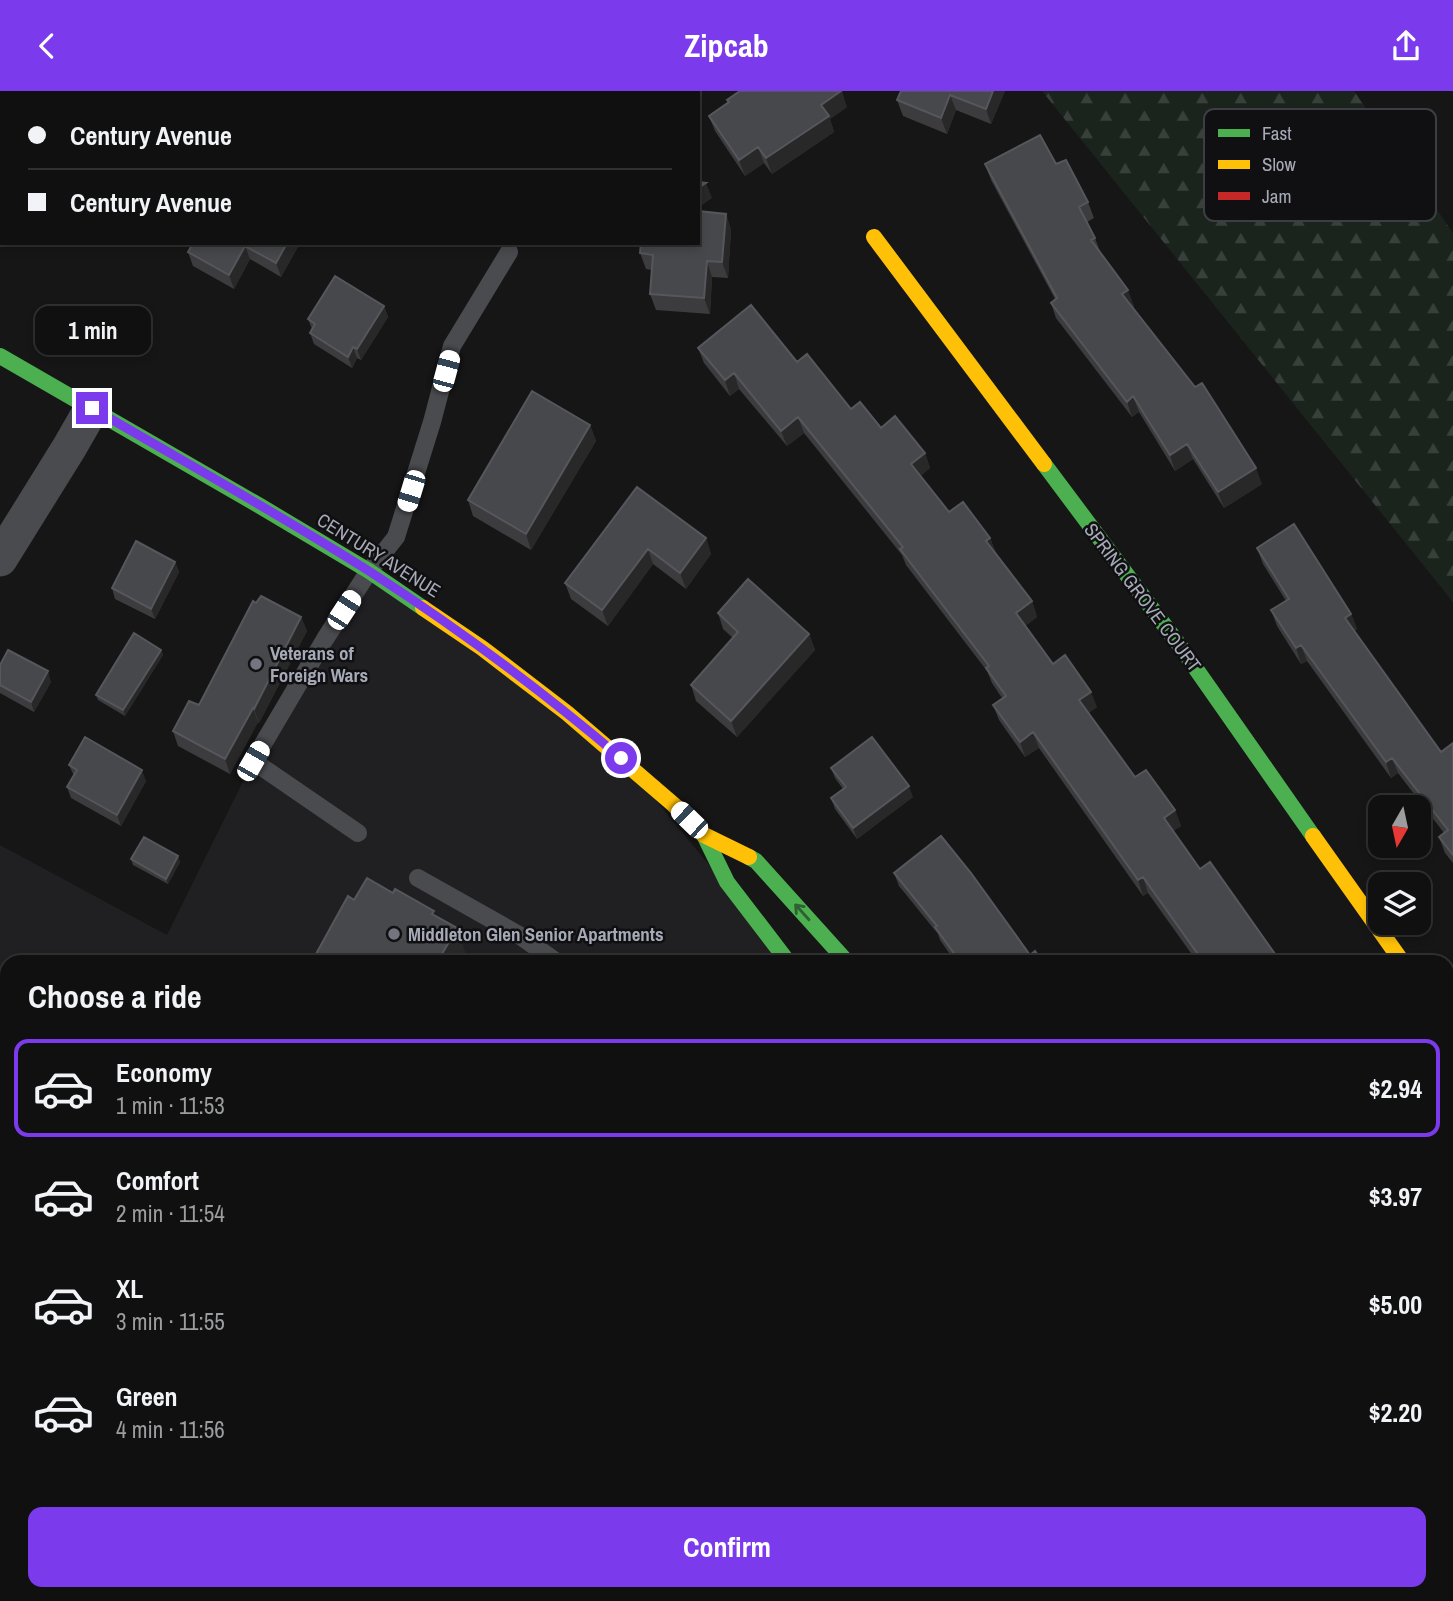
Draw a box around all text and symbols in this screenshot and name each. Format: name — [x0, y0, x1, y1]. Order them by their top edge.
text: Zipcab — [684, 24, 769, 67]
icon: back — [28, 27, 66, 65]
icon: share — [1387, 27, 1425, 65]
legend — [1204, 109, 1436, 221]
text: Century Avenue — [70, 118, 232, 153]
text: Fast — [1262, 120, 1292, 146]
text: Slow — [1262, 151, 1297, 177]
text: Jam — [1262, 183, 1291, 209]
text: Century Avenue — [70, 185, 232, 220]
callout: 1 min — [34, 307, 150, 355]
text: 1 min — [68, 315, 118, 346]
car — [431, 348, 462, 394]
route end — [76, 392, 108, 424]
car — [395, 468, 428, 514]
street label: CENTURY AVENUE — [312, 507, 446, 603]
street label: SPRING GROVE COURT — [1079, 517, 1208, 677]
car — [324, 587, 365, 633]
place label: Veterans of Foreign Wars — [270, 640, 368, 688]
marker: Veterans of Foreign Wars — [248, 656, 264, 672]
car — [234, 738, 273, 784]
route start — [605, 742, 637, 774]
north arrow — [1368, 795, 1432, 857]
map controls — [1368, 795, 1431, 935]
car — [667, 798, 712, 842]
button: layers — [1368, 872, 1431, 935]
one-way arrow — [794, 904, 811, 921]
place label: Middleton Glen Senior Apartments — [408, 921, 664, 947]
marker: Middleton Glen Senior Apartments — [386, 926, 402, 942]
text: Choose a ride — [28, 975, 202, 1018]
text: Economy — [116, 1055, 212, 1090]
icon: car — [32, 1057, 95, 1120]
text: $2.94 — [1369, 1071, 1422, 1106]
text: 1 min · 11:53 — [116, 1090, 225, 1121]
text: Comfort — [116, 1163, 199, 1198]
icon: car — [32, 1165, 95, 1228]
text: $3.97 — [1369, 1179, 1422, 1214]
text: 2 min · 11:54 — [116, 1198, 225, 1229]
text: XL — [116, 1271, 143, 1306]
icon: car — [32, 1273, 95, 1336]
text: $5.00 — [1369, 1287, 1422, 1322]
text: 3 min · 11:55 — [116, 1306, 225, 1337]
text: Green — [116, 1379, 178, 1414]
icon: car — [32, 1381, 95, 1444]
text: $2.20 — [1369, 1395, 1422, 1430]
text: 4 min · 11:56 — [116, 1414, 225, 1445]
button: Confirm — [28, 1507, 1426, 1587]

